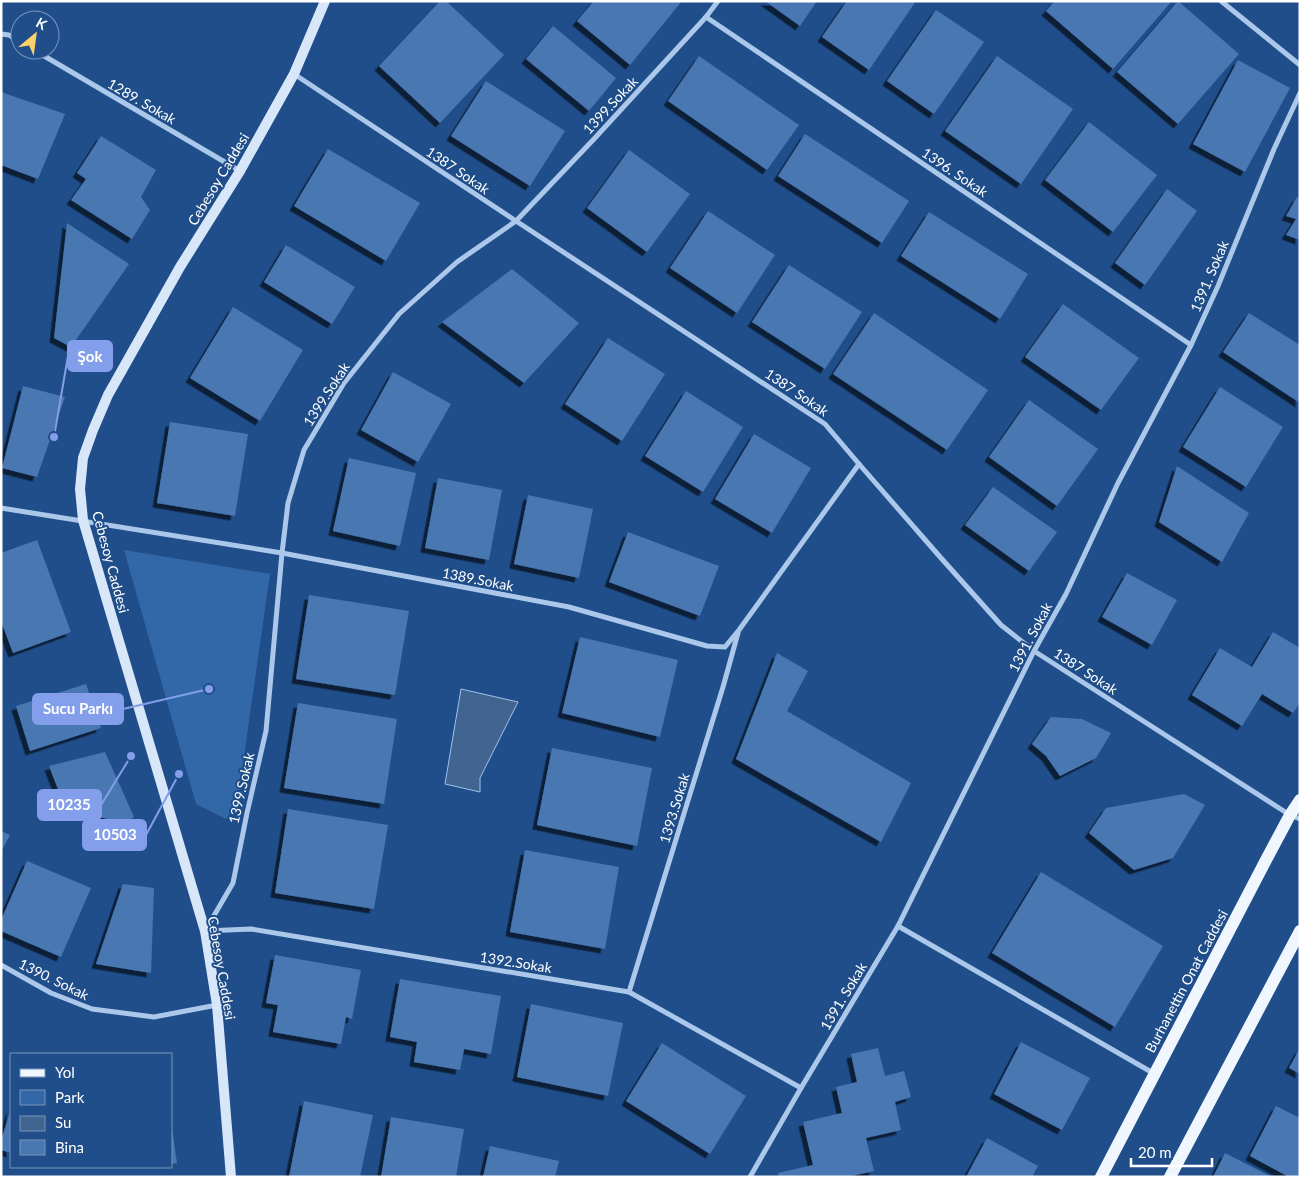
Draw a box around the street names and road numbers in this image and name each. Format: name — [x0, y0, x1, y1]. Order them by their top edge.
street label: 1399.Sokak — [579, 72, 642, 137]
street label: 1289. Sokak — [105, 75, 180, 128]
street label: Cebesoy Caddesi — [184, 130, 252, 228]
street label: 1387 Sokak — [423, 143, 494, 198]
street label: 1396. Sokak — [919, 144, 992, 201]
street label: 1391. Sokak — [1186, 237, 1232, 314]
street label: 1399.Sokak — [299, 358, 353, 429]
street label: 1387 Sokak — [762, 365, 833, 420]
street label: Cebesoy Caddesi — [89, 509, 133, 615]
street label: 1389.Sokak — [441, 564, 516, 594]
street label: 1391. Sokak — [1005, 599, 1056, 675]
street label: 1387 Sokak — [1051, 644, 1122, 698]
street label: 1399.Sokak — [225, 750, 258, 825]
street label: 1393.Sokak — [655, 770, 693, 845]
street label: Burhanettin Onat Caddesi — [1141, 907, 1231, 1055]
street label: Cebesoy Caddesi — [205, 915, 239, 1021]
street label: 1392.Sokak — [479, 948, 554, 976]
street label: 1390. Sokak — [16, 955, 93, 1004]
street label: 1391. Sokak — [816, 958, 870, 1033]

